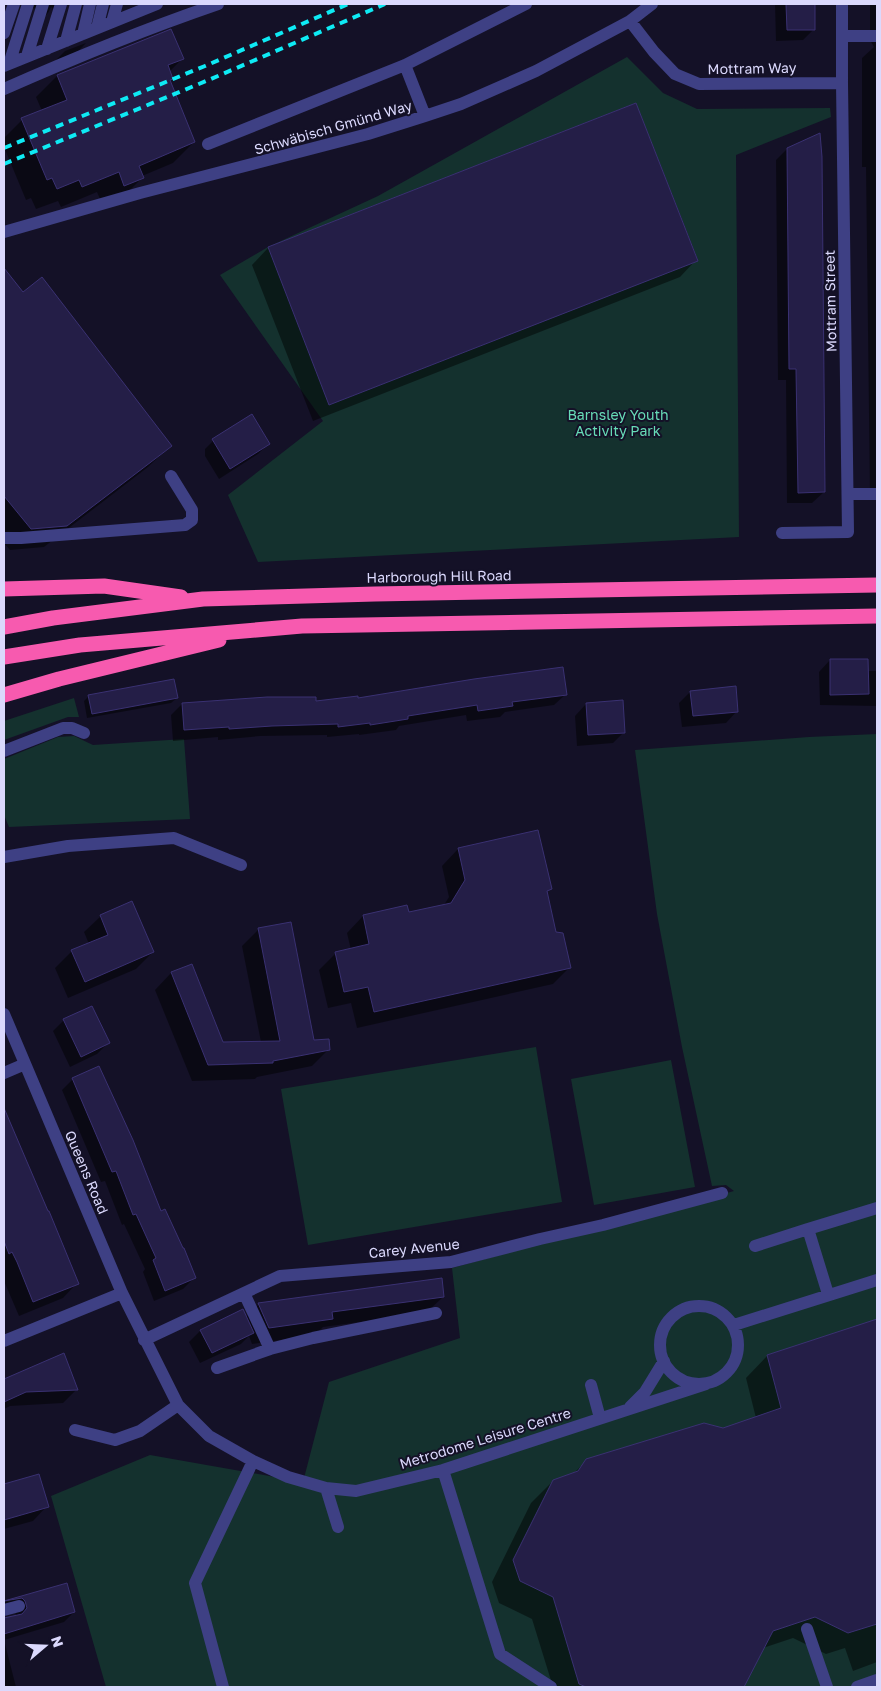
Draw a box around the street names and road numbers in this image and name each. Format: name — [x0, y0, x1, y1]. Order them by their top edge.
street label: Mottram Way — [707, 59, 797, 77]
street label: Schwäbisch Gmünd Way — [252, 96, 414, 158]
street label: Mottram Street — [821, 250, 839, 352]
street label: Harborough Hill Road — [366, 566, 512, 586]
street label: Queens Road — [62, 1128, 112, 1216]
street label: Carey Avenue — [368, 1235, 460, 1261]
street label: Metrodome Leisure Centre — [397, 1404, 573, 1472]

